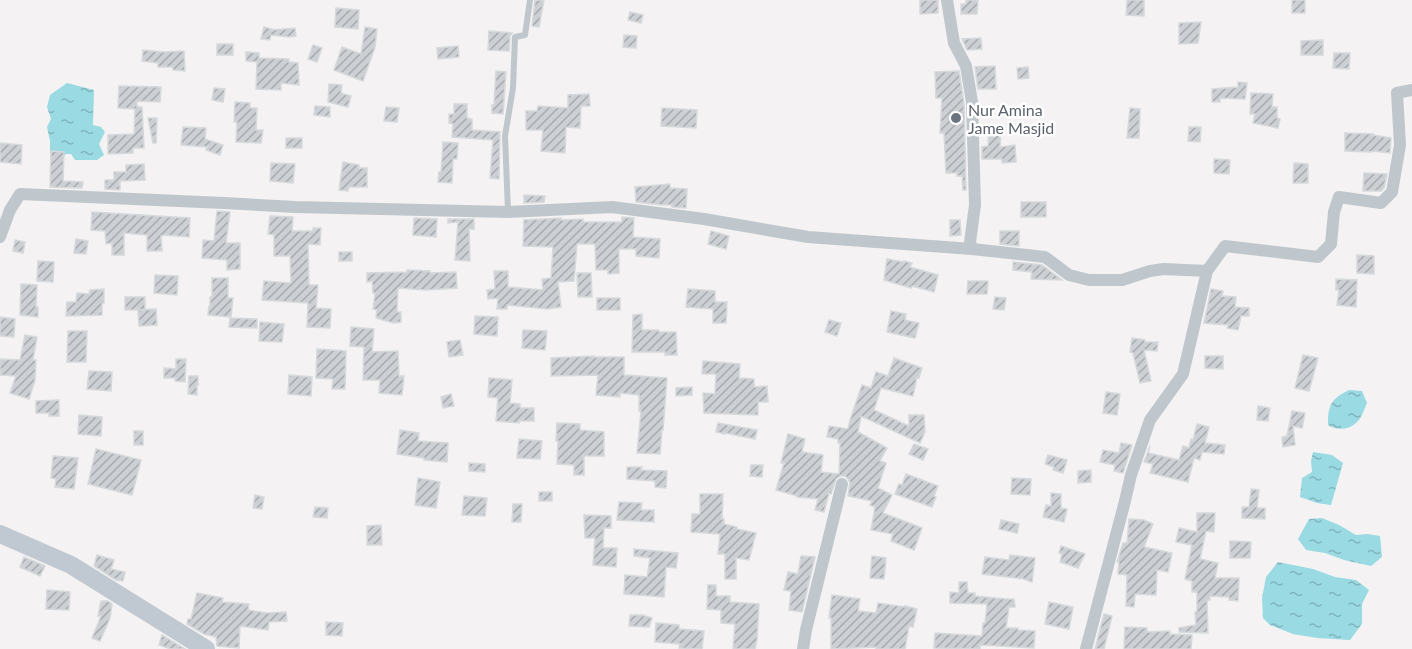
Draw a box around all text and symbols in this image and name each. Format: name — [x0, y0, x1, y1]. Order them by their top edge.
place label: Nur Amina Jame Masjid — [968, 100, 1054, 137]
marker: Nur Amina Jame Masjid — [949, 111, 963, 125]

